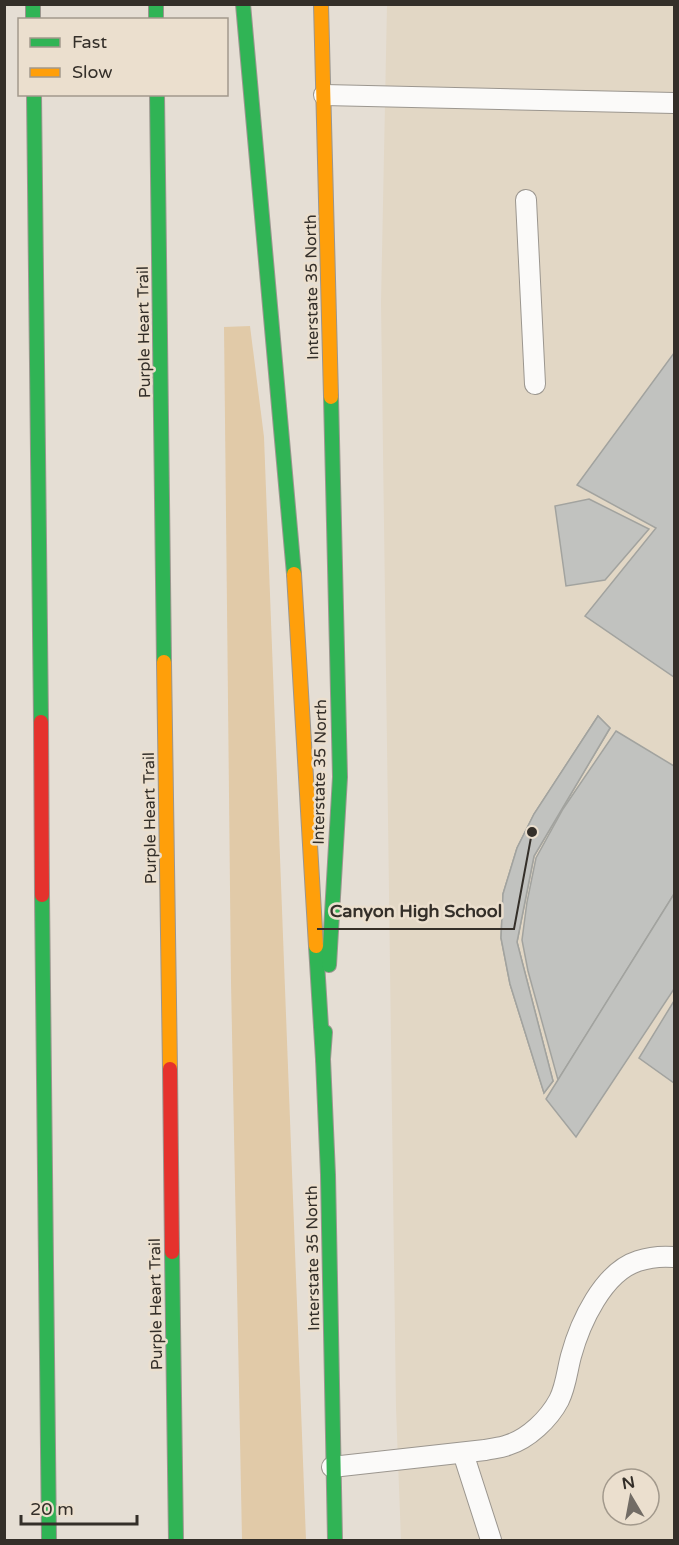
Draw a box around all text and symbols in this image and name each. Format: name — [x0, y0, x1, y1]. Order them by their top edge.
legend — [18, 18, 228, 96]
text: Fast — [72, 31, 107, 53]
text: Slow — [72, 61, 113, 83]
street label: Interstate 35 North — [301, 214, 323, 360]
street label: Purple Heart Trail — [133, 266, 155, 398]
street label: Interstate 35 North — [309, 699, 331, 845]
street label: Purple Heart Trail — [139, 752, 161, 884]
callout: Canyon High School — [317, 893, 514, 929]
text: Canyon High School — [330, 900, 502, 922]
street label: Interstate 35 North — [302, 1185, 324, 1331]
street label: Purple Heart Trail — [145, 1238, 167, 1370]
north arrow — [601, 1467, 661, 1527]
text: N — [621, 1472, 637, 1494]
scale bar — [21, 1488, 136, 1526]
text: 20 m — [30, 1498, 74, 1520]

